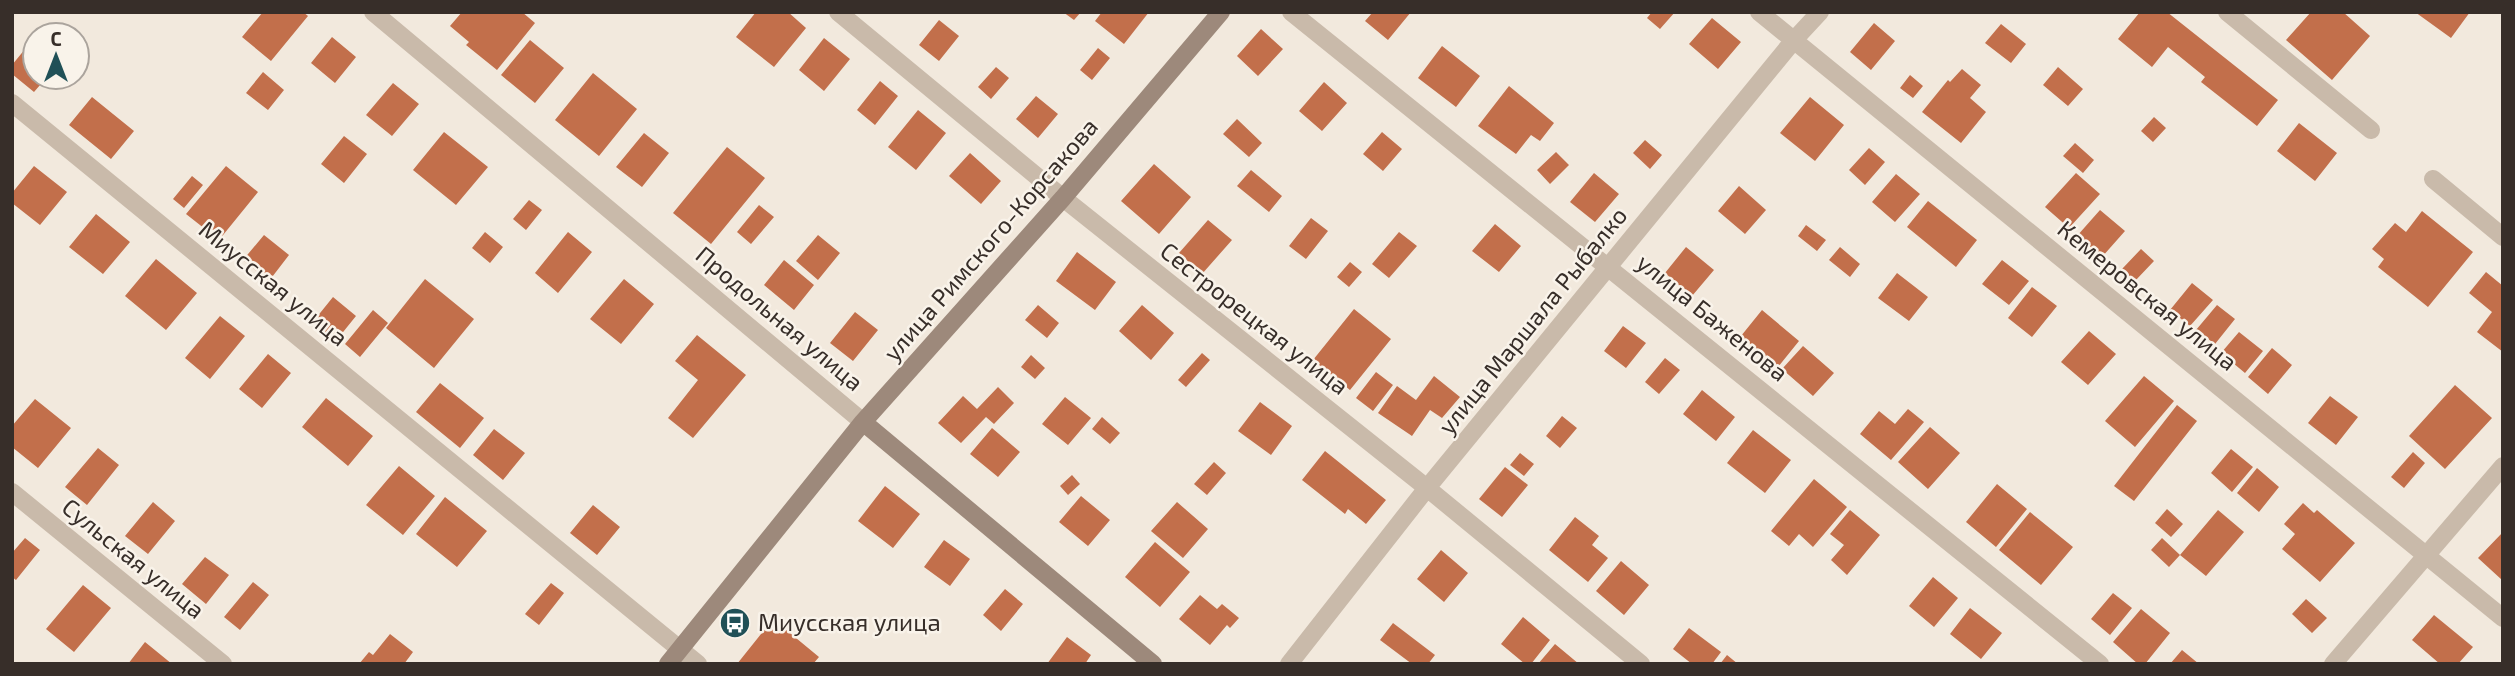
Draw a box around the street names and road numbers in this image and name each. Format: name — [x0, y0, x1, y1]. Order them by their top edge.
street label: улица Римского-Корсакова — [877, 112, 1104, 367]
street label: улица Маршала Рыбалко — [1431, 201, 1633, 440]
street label: Миусская улица — [193, 214, 354, 352]
street label: Кемеровская улица — [2052, 214, 2243, 377]
street label: Сестрорецкая улица — [1155, 235, 1355, 401]
street label: Продольная улица — [690, 239, 870, 397]
street label: улица Баженова — [1631, 247, 1794, 387]
street label: Сульская улица — [56, 492, 211, 625]

